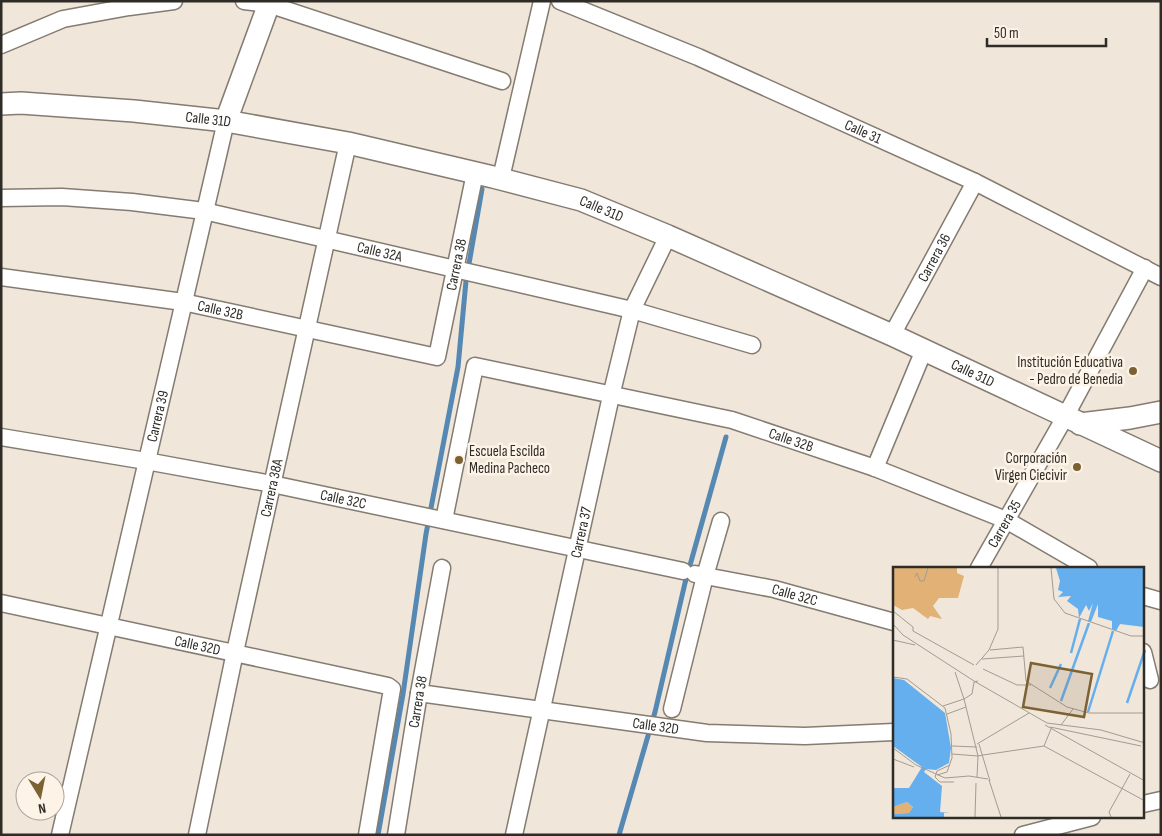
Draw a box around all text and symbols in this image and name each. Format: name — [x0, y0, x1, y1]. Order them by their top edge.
scale bar — [987, 15, 1106, 47]
text: 50 m — [994, 24, 1019, 43]
street label: Calle 31D — [184, 107, 233, 131]
street label: Calle 31 — [842, 115, 885, 148]
street label: Calle 31D — [577, 191, 626, 226]
street label: Carrera 36 — [913, 230, 955, 285]
street label: Calle 32A — [355, 237, 405, 266]
street label: Carrera 38 — [441, 237, 471, 292]
street label: Calle 32B — [196, 296, 245, 324]
place label: Institución Educativa - Pedro de Benedia — [1017, 353, 1123, 389]
street label: Calle 31D — [948, 355, 998, 391]
marker: Institución Educativa - Pedro de Benedia — [1127, 365, 1139, 377]
street label: Carrera 39 — [142, 388, 173, 444]
street label: Calle 32B — [766, 423, 816, 456]
place label: Escuela Escilda Medina Pacheco — [469, 442, 550, 478]
place label: Corporación Virgen Ciecivir — [995, 449, 1068, 485]
marker: Escuela Escilda Medina Pacheco — [453, 454, 465, 466]
street label: Carrera 38A — [256, 457, 287, 519]
marker: Corporación Virgen Ciecivir — [1071, 461, 1083, 473]
street label: Calle 32C — [319, 485, 368, 513]
street label: Carrera 35 — [983, 496, 1025, 551]
street label: Carrera 37 — [566, 505, 596, 560]
inset map — [893, 567, 1144, 818]
street label: Calle 32C — [770, 579, 820, 610]
street label: Calle 32D — [173, 631, 222, 659]
street label: Carrera 38 — [404, 674, 431, 729]
street label: Calle 32D — [631, 713, 680, 739]
north arrow — [15, 771, 65, 821]
text: N — [37, 799, 47, 817]

